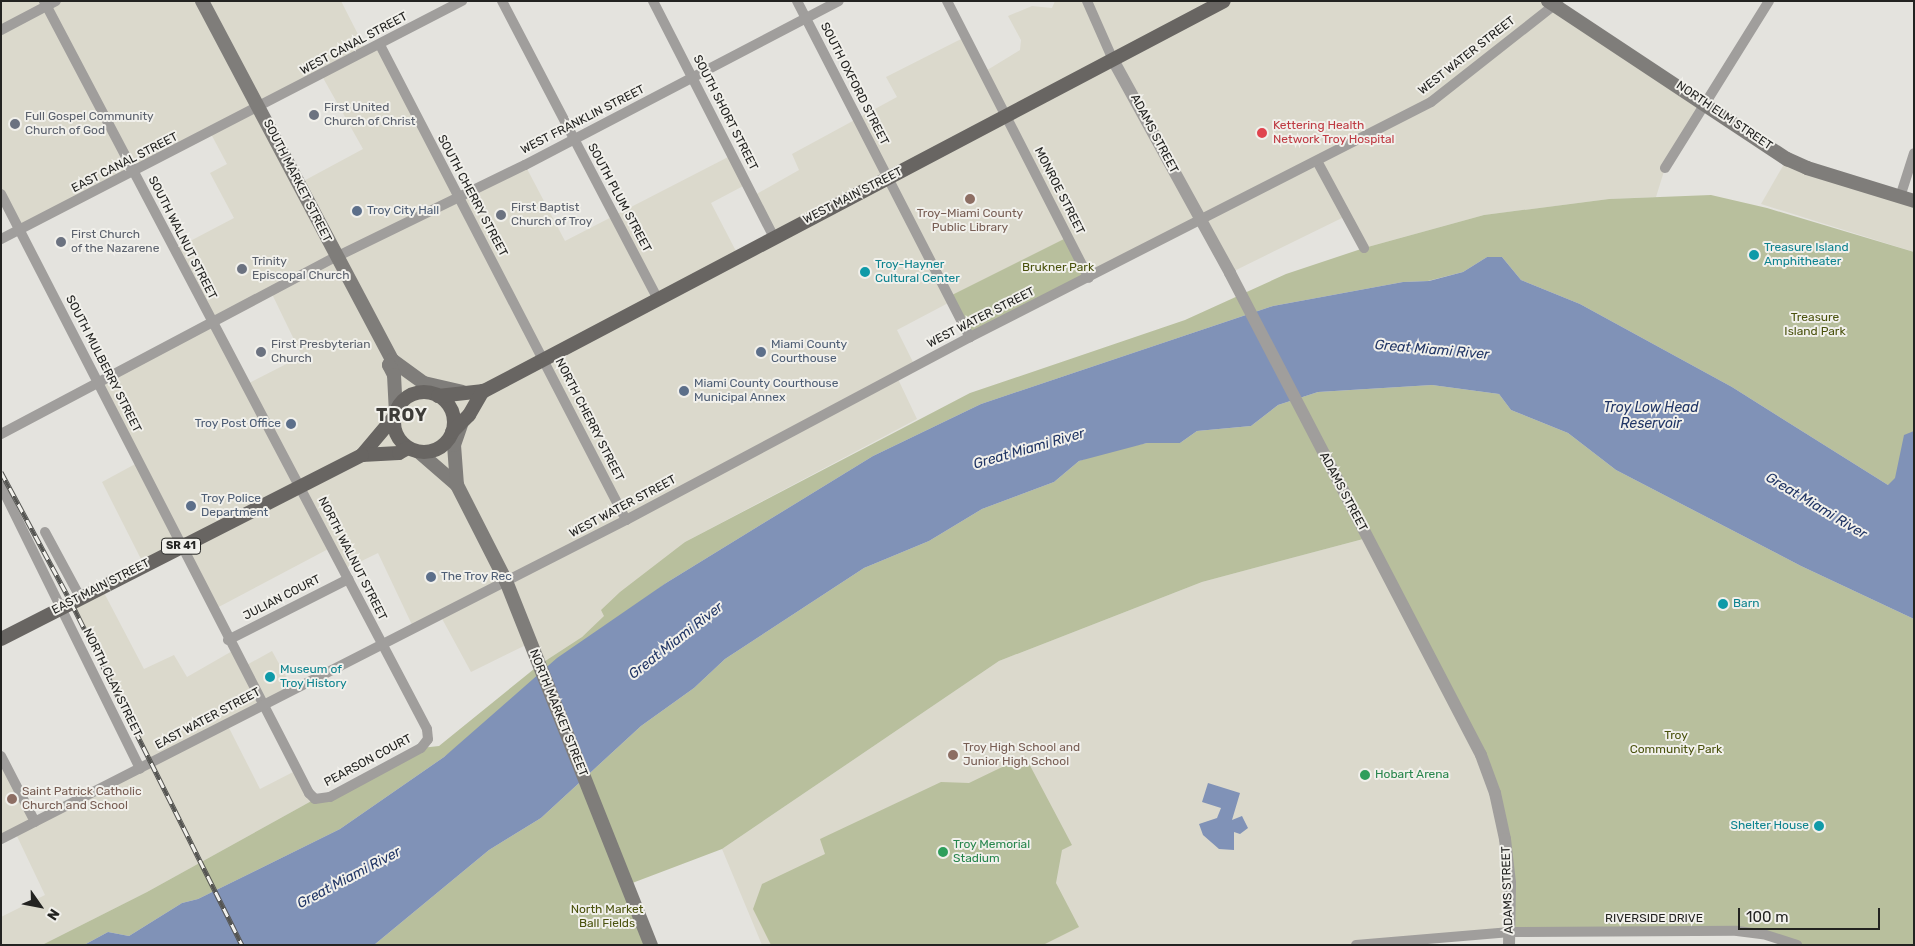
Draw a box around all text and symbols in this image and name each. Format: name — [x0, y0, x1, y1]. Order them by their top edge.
street label: WEST CANAL STREET — [298, 10, 410, 78]
street label: WEST WATER STREET — [1416, 14, 1518, 98]
street label: SOUTH OXFORD STREET — [817, 20, 891, 148]
street label: SOUTH SHORT STREET — [690, 53, 760, 173]
street label: NORTH ELM STREET — [1673, 78, 1775, 154]
street label: WEST FRANKLIN STREET — [518, 82, 648, 158]
street label: ADAMS STREET — [1127, 92, 1181, 176]
place label: First United Church of Christ — [324, 101, 416, 129]
marker: First United Church of Christ — [308, 109, 320, 121]
place label: Full Gospel Community Church of God — [25, 110, 154, 138]
street label: SOUTH MARKET STREET — [260, 117, 334, 245]
marker: Full Gospel Community Church of God — [9, 118, 21, 130]
place label: Kettering Health Network Troy Hospital — [1273, 119, 1395, 147]
marker: Kettering Health Network Troy Hospital — [1255, 126, 1269, 140]
street label: EAST CANAL STREET — [69, 130, 181, 196]
street label: SOUTH CHERRY STREET — [434, 133, 510, 259]
street label: SOUTH PLUM STREET — [584, 141, 654, 255]
street label: MONROE STREET — [1031, 145, 1087, 237]
street label: WEST MAIN STREET — [801, 165, 905, 227]
street label: SOUTH WALNUT STREET — [145, 174, 219, 302]
marker: Troy–Miami County Public Library — [964, 193, 976, 205]
place label: First Baptist Church of Troy — [511, 201, 593, 229]
place label: Troy City Hall — [367, 204, 440, 218]
marker: Troy City Hall — [351, 205, 363, 217]
place label: Troy–Miami County Public Library — [917, 207, 1023, 235]
marker: First Baptist Church of Troy — [495, 209, 507, 221]
place label: First Church of the Nazarene — [71, 228, 160, 256]
marker: First Church of the Nazarene — [55, 236, 67, 248]
place label: Treasure Island Amphitheater — [1764, 241, 1849, 269]
marker: Treasure Island Amphitheater — [1748, 249, 1760, 261]
place label: Trinity Episcopal Church — [252, 255, 349, 283]
place label: Troy-Hayner Cultural Center — [875, 258, 960, 286]
park label: Brukner Park — [1022, 261, 1094, 275]
marker: Trinity Episcopal Church — [236, 263, 248, 275]
marker: Troy-Hayner Cultural Center — [859, 266, 871, 278]
street label: WEST WATER STREET — [925, 285, 1037, 351]
street label: SOUTH MULBERRY STREET — [62, 293, 144, 435]
park label: Treasure Island Park — [1784, 311, 1846, 339]
water label: Great Miami River — [1374, 337, 1490, 363]
place label: First Presbyterian Church — [271, 338, 371, 366]
place label: Miami County Courthouse — [771, 338, 847, 366]
marker: First Presbyterian Church — [255, 346, 267, 358]
marker: Miami County Courthouse — [755, 346, 767, 358]
street label: NORTH CHERRY STREET — [552, 356, 626, 484]
place label: Miami County Courthouse Municipal Annex — [694, 377, 839, 405]
marker: Miami County Courthouse Municipal Annex — [678, 385, 690, 397]
water label: Troy Low Head Reservoir — [1603, 400, 1699, 432]
district label: TROY — [375, 404, 429, 426]
place label: Troy Post Office — [194, 417, 281, 431]
marker: Troy Post Office — [285, 418, 297, 430]
water label: Great Miami River — [971, 425, 1087, 473]
street label: ADAMS STREET — [1316, 450, 1370, 534]
water label: Great Miami River — [1762, 469, 1870, 543]
street label: WEST WATER STREET — [567, 473, 679, 541]
place label: Troy Police Department — [201, 492, 268, 520]
street label: NORTH WALNUT STREET — [314, 495, 390, 623]
marker: Troy Police Department — [185, 500, 197, 512]
road number: SR 41 — [161, 538, 201, 554]
street label: EAST MAIN STREET — [50, 556, 152, 618]
place label: The Troy Rec — [441, 570, 512, 584]
marker: The Troy Rec — [425, 571, 437, 583]
street label: JULIAN COURT — [241, 572, 323, 624]
place label: Barn — [1733, 597, 1759, 611]
marker: Barn — [1717, 598, 1729, 610]
water label: Great Miami River — [626, 599, 726, 683]
street label: NORTH CLAY STREET — [79, 626, 145, 740]
street label: NORTH MARKET STREET — [526, 647, 590, 779]
place label: Museum of Troy History — [280, 663, 347, 691]
marker: Museum of Troy History — [264, 671, 276, 683]
street label: EAST WATER STREET — [153, 685, 263, 753]
park label: Troy Community Park — [1630, 729, 1722, 757]
street label: PEARSON COURT — [322, 732, 414, 790]
place label: Troy High School and Junior High School — [963, 741, 1081, 769]
marker: Troy High School and Junior High School — [947, 749, 959, 761]
place label: Hobart Arena — [1375, 768, 1450, 782]
marker: Hobart Arena — [1359, 769, 1371, 781]
place label: Saint Patrick Catholic Church and School — [22, 785, 142, 813]
marker: Saint Patrick Catholic Church and School — [6, 793, 18, 805]
place label: Shelter House — [1730, 819, 1809, 833]
marker: Shelter House — [1813, 820, 1825, 832]
place label: Troy Memorial Stadium — [953, 838, 1030, 866]
water label: Great Miami River — [294, 844, 404, 912]
marker: Troy Memorial Stadium — [937, 846, 949, 858]
street label: ADAMS STREET — [1499, 846, 1517, 934]
north arrow — [15, 881, 65, 931]
scale bar — [1740, 898, 1882, 930]
park label: North Market Ball Fields — [571, 903, 643, 931]
text: N — [43, 906, 63, 923]
text: 100 m — [1746, 908, 1788, 926]
street label: RIVERSIDE DRIVE — [1605, 912, 1703, 926]

